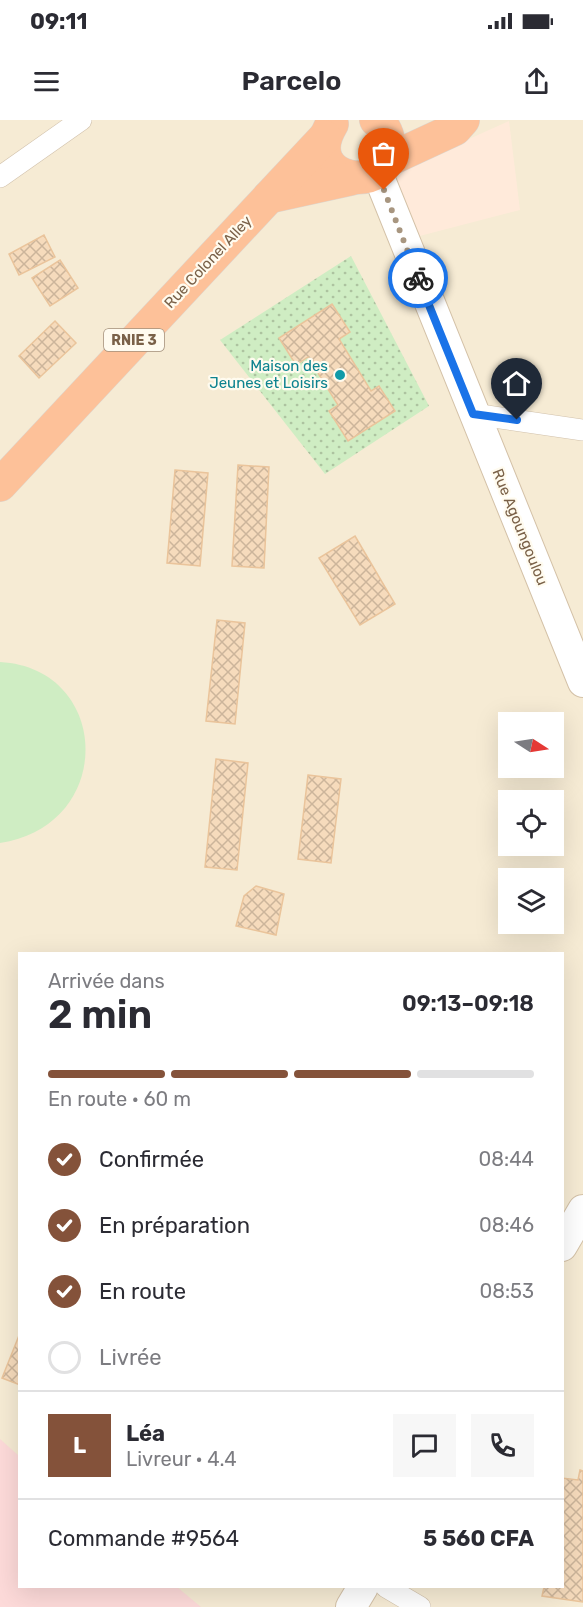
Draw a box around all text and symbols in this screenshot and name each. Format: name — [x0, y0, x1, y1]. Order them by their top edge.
text: 09:11 — [30, 8, 87, 35]
icon: menu — [30, 65, 63, 98]
text: Parcelo — [241, 65, 342, 97]
icon: share — [520, 65, 553, 98]
pin — [358, 128, 409, 190]
icon: bag — [367, 137, 400, 170]
street label: Rue Colonel Alley — [161, 212, 255, 312]
courier — [388, 248, 448, 308]
icon: bike — [402, 262, 435, 295]
road number: RNIE 3 — [104, 329, 164, 351]
place label: Maison des Jeunes et Loisirs — [209, 357, 328, 392]
pin — [491, 358, 542, 420]
icon: home — [500, 367, 533, 400]
marker: Maison des Jeunes et Loisirs — [333, 368, 347, 382]
street label: Rue Agoungoulou — [488, 466, 552, 588]
north arrow — [498, 712, 564, 778]
map controls — [498, 712, 564, 934]
button: locate — [498, 790, 564, 856]
button: layers — [498, 868, 564, 934]
text: Arrivée dans — [48, 969, 165, 993]
text: 09:13–09:18 — [402, 990, 534, 1017]
text: 2 min — [48, 992, 152, 1038]
text: En route · 60 m — [48, 1087, 191, 1111]
icon: check — [48, 1143, 81, 1176]
text: Confirmée — [99, 1146, 204, 1173]
text: 08:44 — [479, 1147, 534, 1171]
icon: check — [48, 1209, 81, 1242]
text: En préparation — [99, 1212, 250, 1239]
text: 08:46 — [479, 1213, 534, 1237]
icon: check — [48, 1275, 81, 1308]
text: En route — [99, 1278, 186, 1305]
text: 08:53 — [480, 1279, 534, 1303]
text: Livrée — [99, 1344, 162, 1371]
button: chat — [393, 1414, 456, 1477]
button: phone — [471, 1414, 534, 1477]
text: Léa — [126, 1420, 165, 1447]
text: L — [73, 1432, 86, 1459]
text: Livreur · 4.4 — [126, 1447, 237, 1471]
text: Commande #9564 — [48, 1525, 239, 1552]
text: 5 560 CFA — [423, 1525, 534, 1552]

